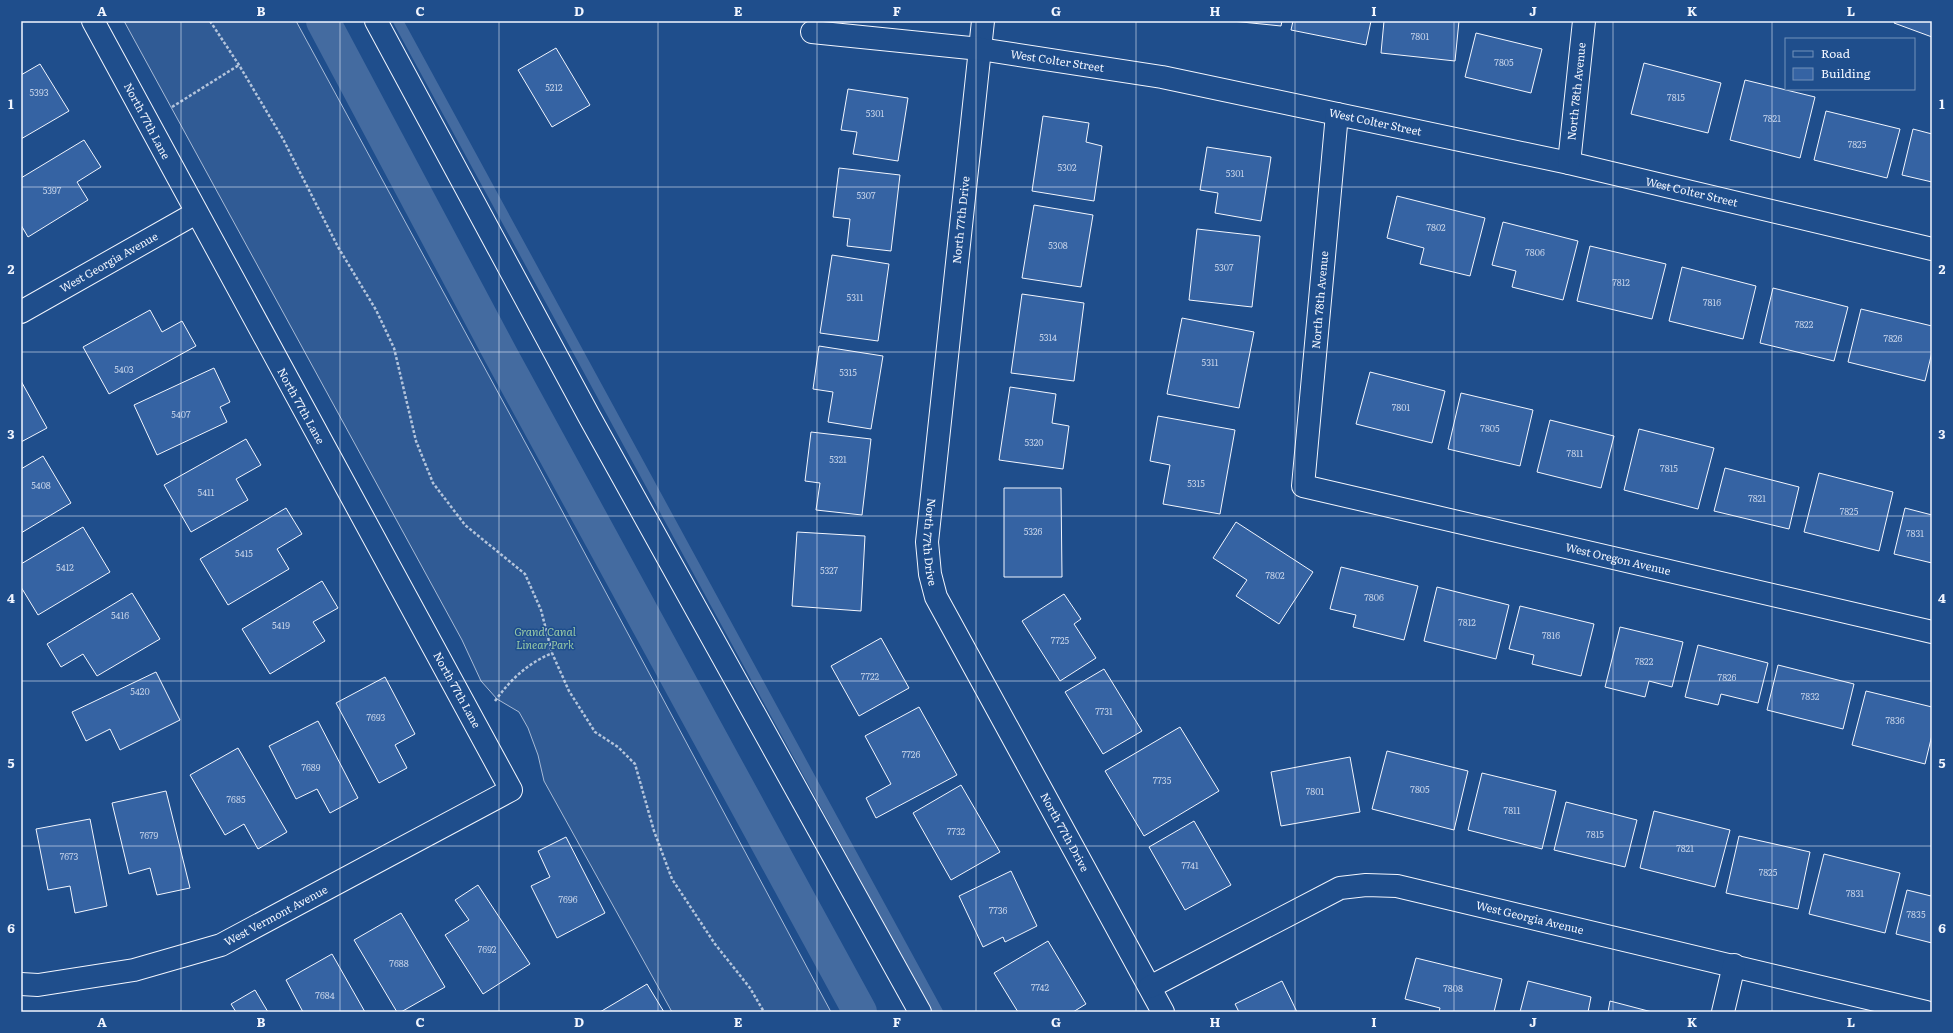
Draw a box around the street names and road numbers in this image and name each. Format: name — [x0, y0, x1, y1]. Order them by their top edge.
street label: North 78th Avenue — [1562, 41, 1589, 141]
street label: West Colter Street — [1009, 45, 1106, 75]
street label: North 77th Lane — [121, 79, 175, 162]
street label: West Colter Street — [1328, 103, 1424, 139]
street label: West Colter Street — [1644, 172, 1740, 210]
street label: North 77th Drive — [947, 175, 973, 265]
street label: West Georgia Avenue — [56, 227, 161, 296]
street label: North 78th Avenue — [1307, 250, 1331, 350]
street label: North 77th Lane — [274, 364, 330, 447]
street label: North 77th Drive — [920, 497, 942, 588]
street label: West Oregon Avenue — [1564, 538, 1673, 578]
street label: North 77th Lane — [430, 648, 486, 731]
street label: North 77th Drive — [1037, 789, 1094, 874]
street label: West Vermont Avenue — [221, 880, 330, 949]
street label: West Georgia Avenue — [1475, 896, 1586, 937]

